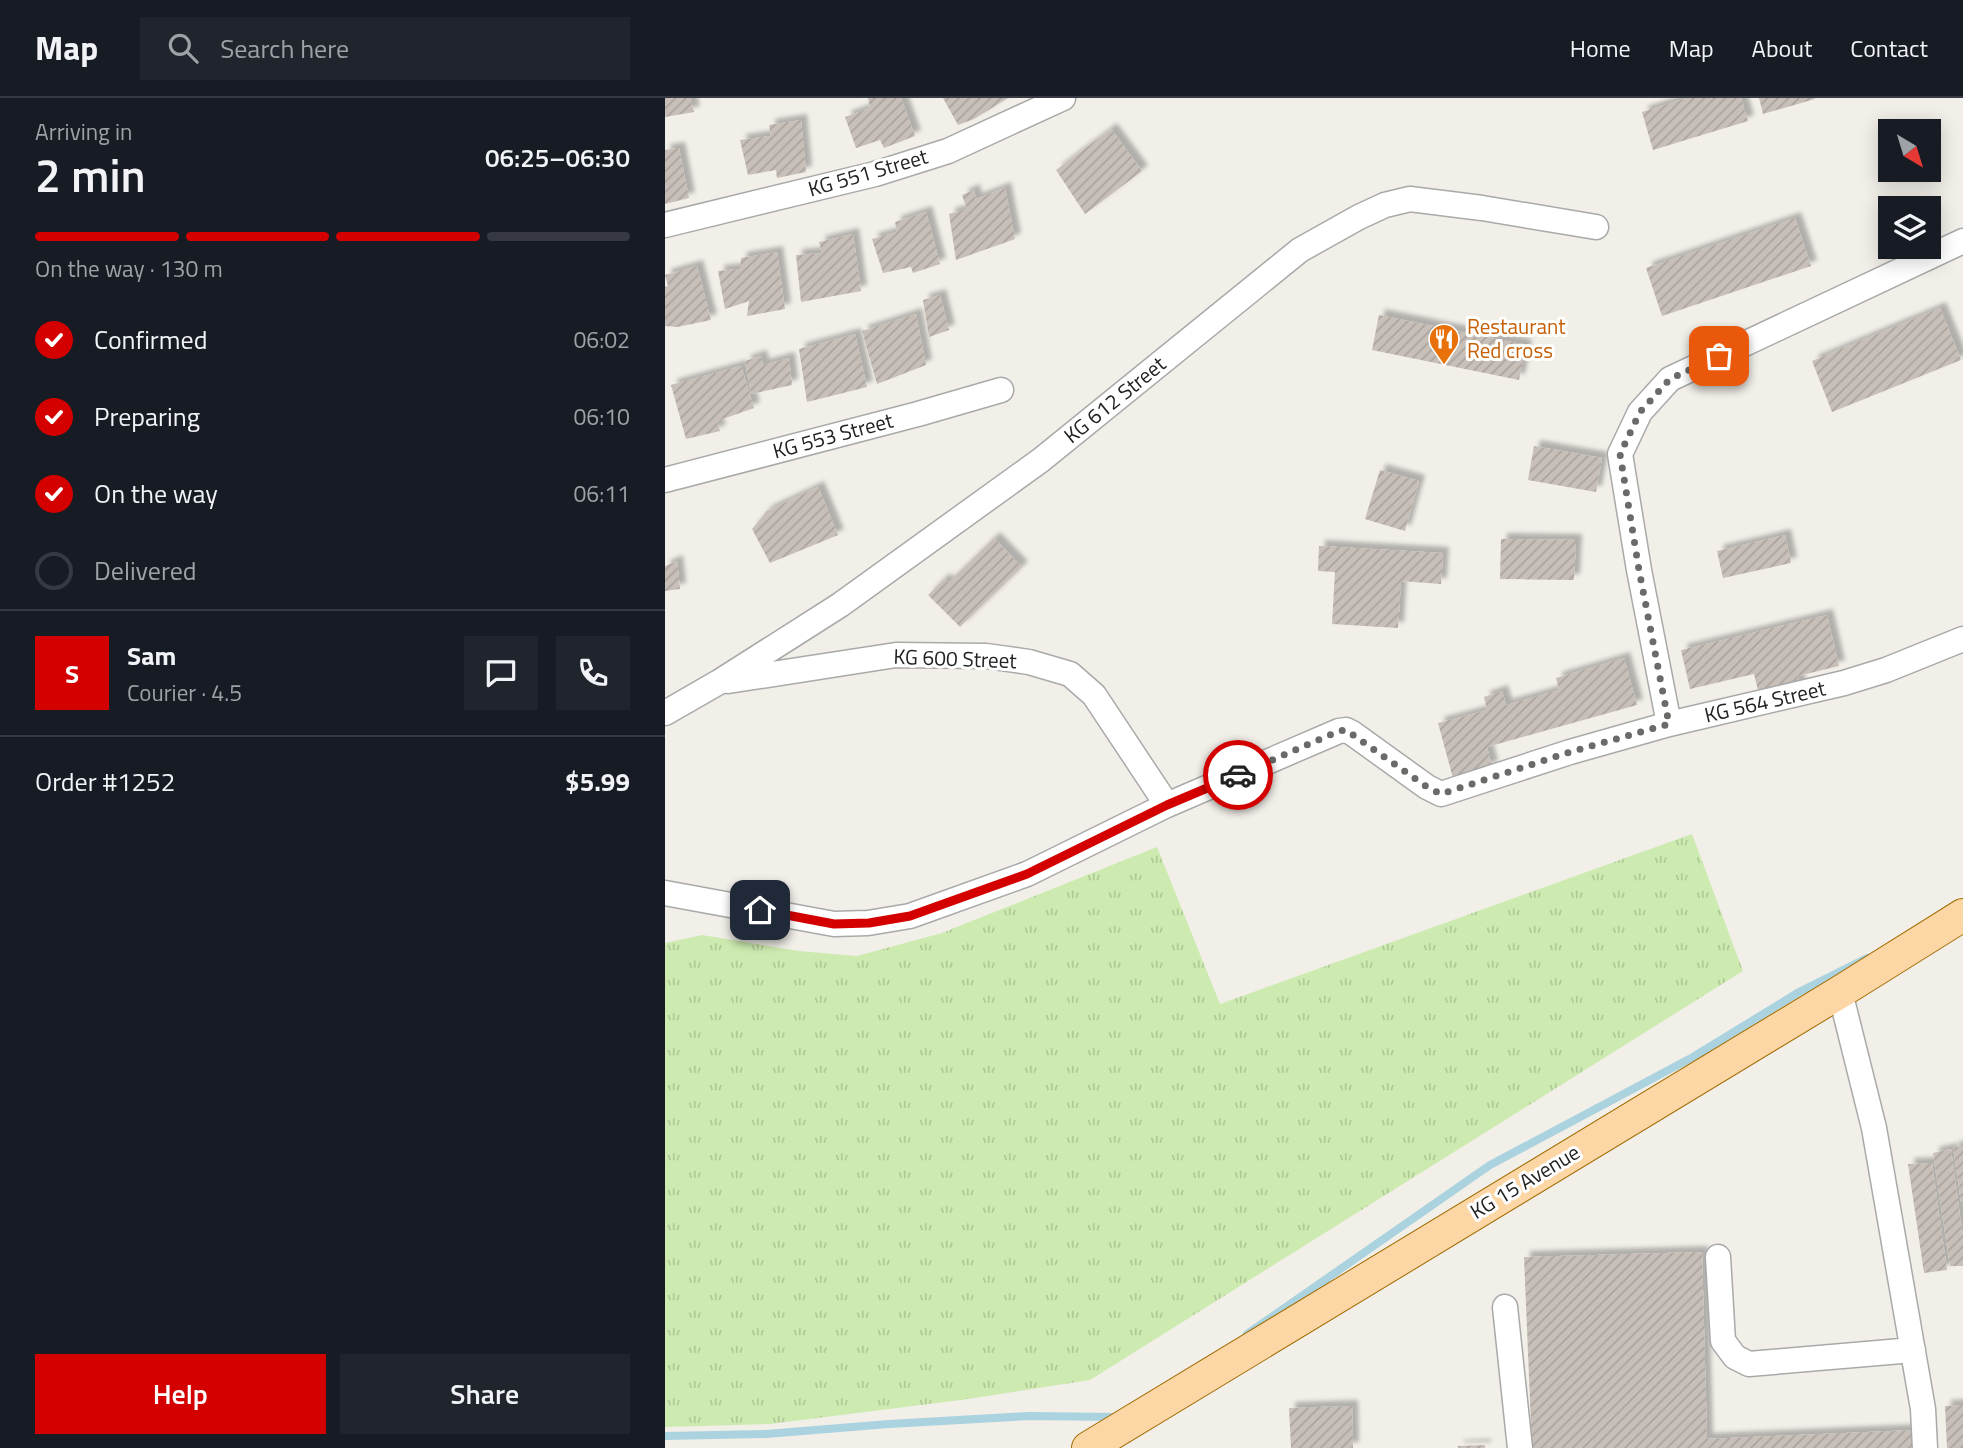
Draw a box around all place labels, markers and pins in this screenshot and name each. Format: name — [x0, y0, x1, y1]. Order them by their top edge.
place label: Restaurant Red cross — [1467, 310, 1566, 366]
restaurant icon: Restaurant Red cross — [1427, 322, 1461, 366]
pin — [1689, 326, 1749, 386]
pin — [730, 880, 790, 940]

